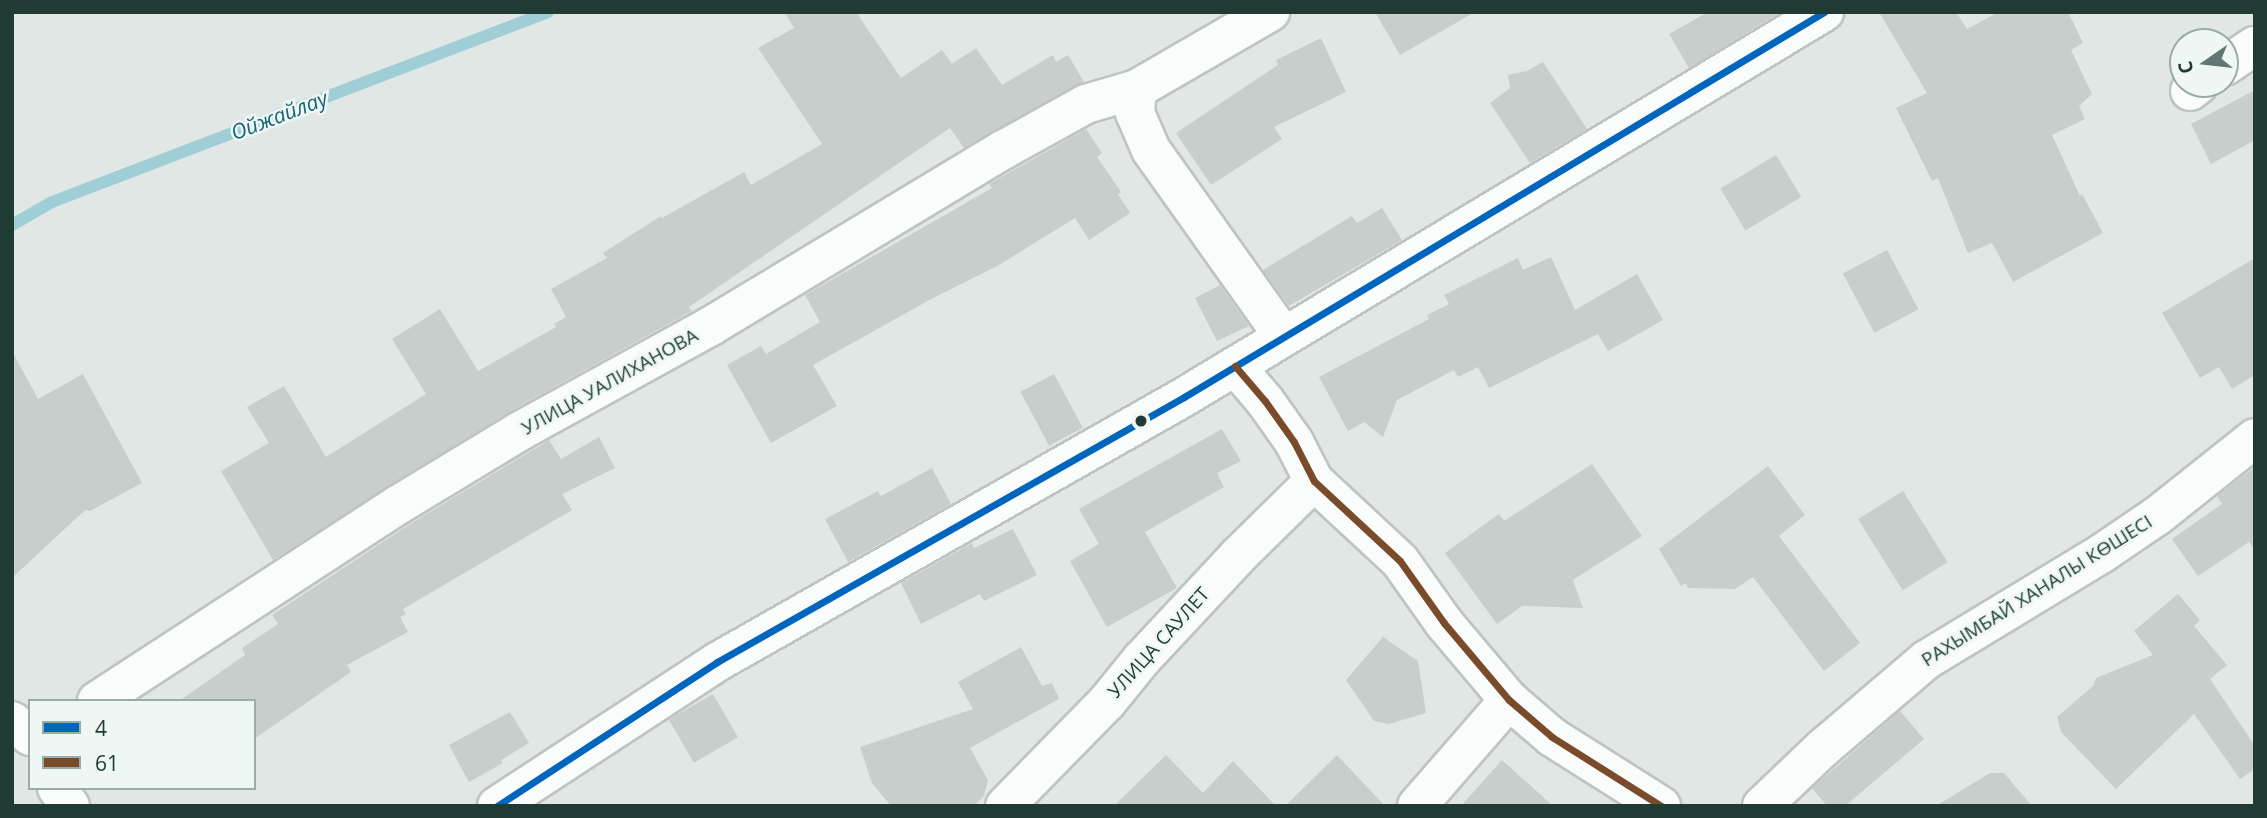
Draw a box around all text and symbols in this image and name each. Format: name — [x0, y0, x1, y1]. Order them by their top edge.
north arrow — [2169, 28, 2239, 98]
text: С — [2171, 59, 2200, 77]
water label: Ойжайлау — [227, 85, 331, 145]
street label: УЛИЦА УАЛИХАНОВА — [518, 324, 702, 440]
unlabelled marker — [1134, 414, 1148, 428]
street label: РАХЫМБАЙ ХАНАЛЫ КӨШЕСІ — [1917, 510, 2157, 672]
street label: УЛИЦА САУЛЕТ — [1103, 583, 1215, 703]
legend — [28, 699, 256, 790]
text: 4 — [95, 714, 107, 742]
text: 61 — [95, 749, 119, 777]

